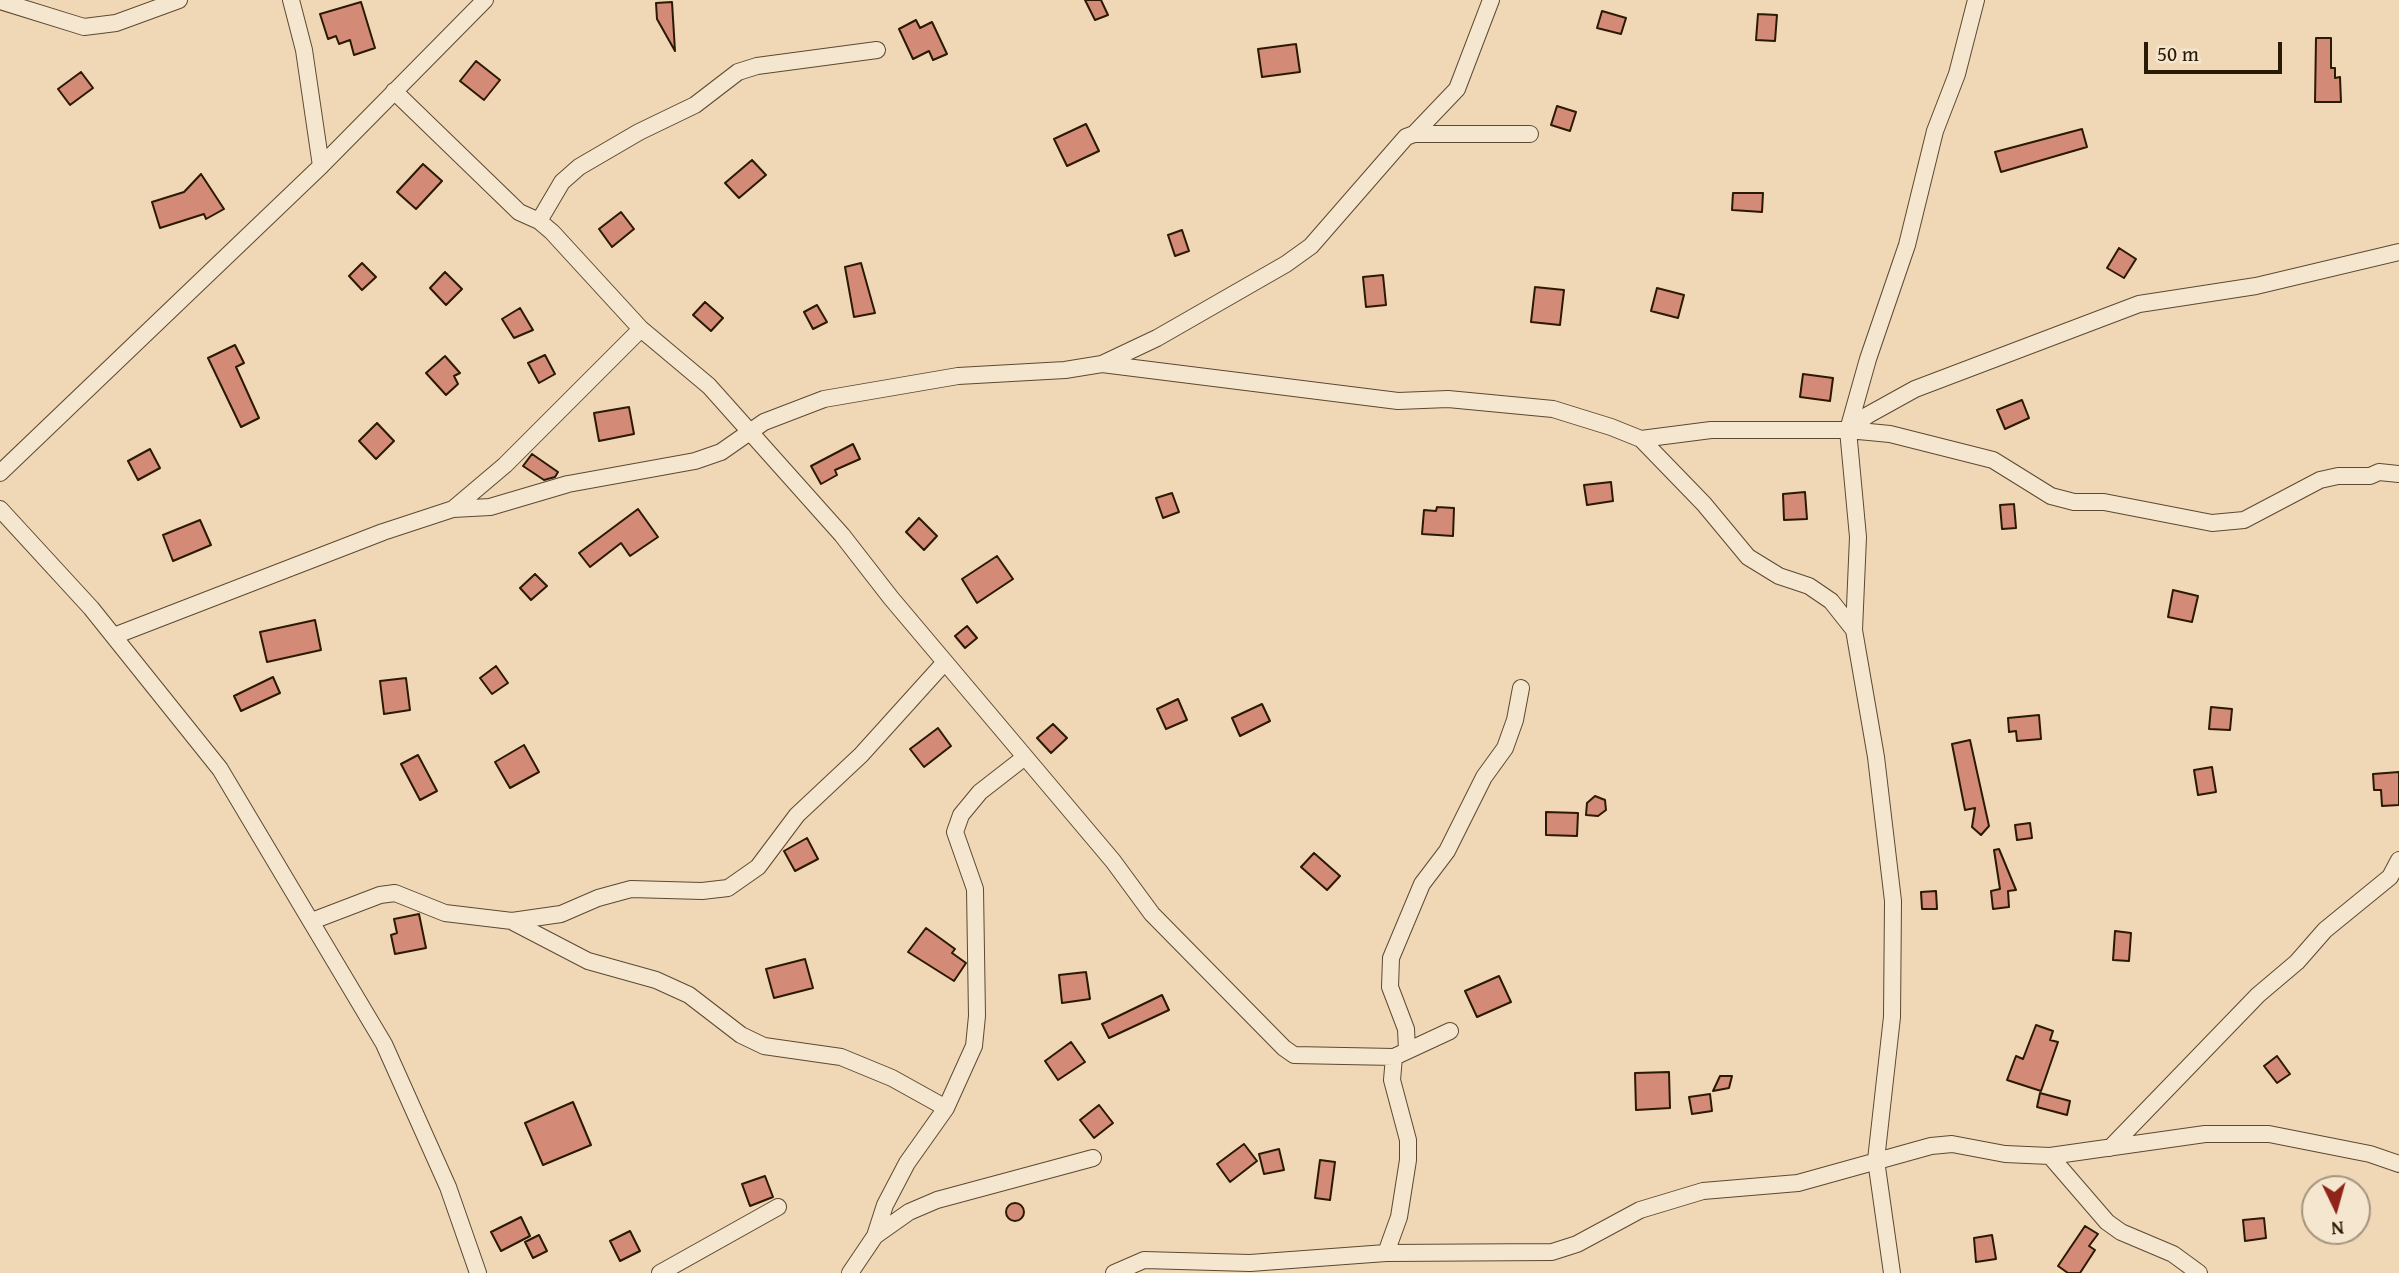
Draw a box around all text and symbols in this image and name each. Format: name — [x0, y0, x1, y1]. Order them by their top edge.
scale bar — [2147, 28, 2285, 72]
text: 50 m — [2157, 38, 2199, 69]
north arrow — [2301, 1175, 2371, 1245]
text: N — [2330, 1214, 2345, 1243]

